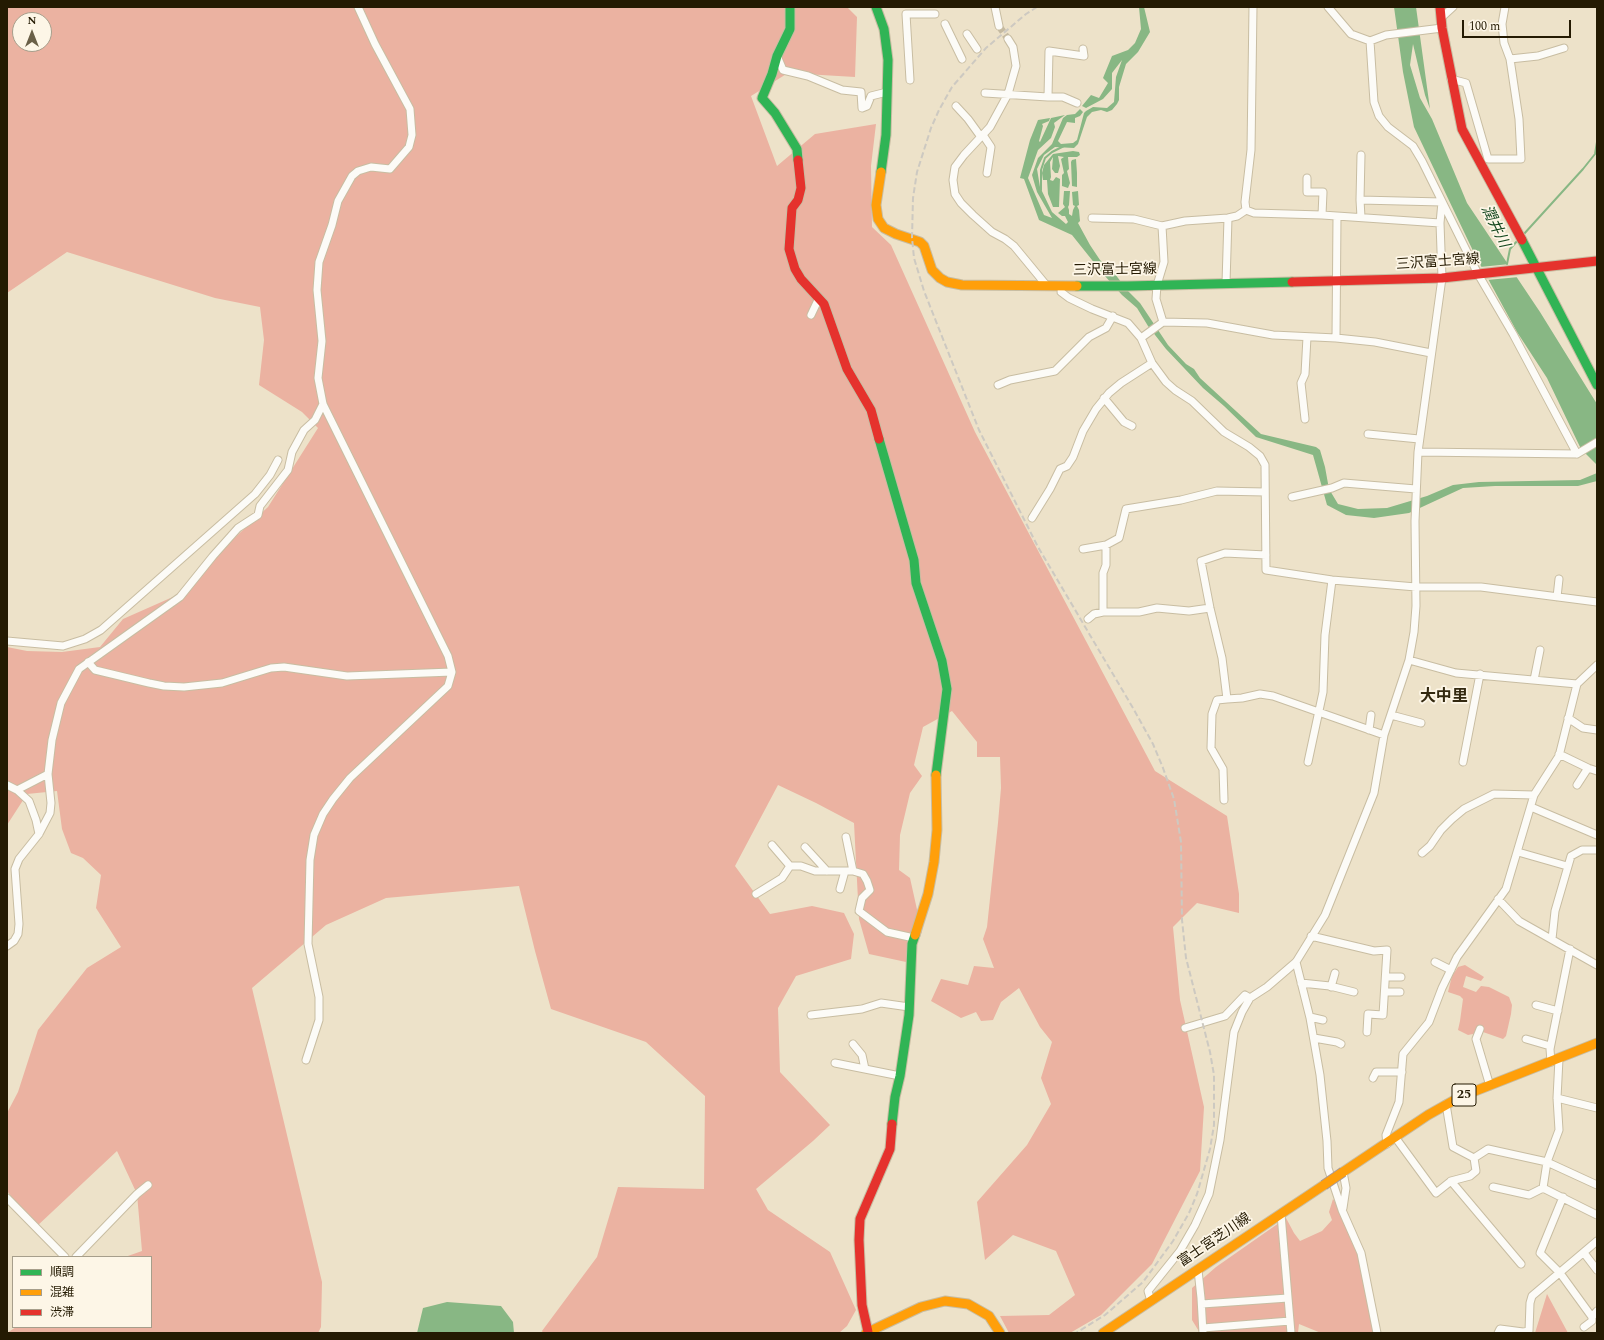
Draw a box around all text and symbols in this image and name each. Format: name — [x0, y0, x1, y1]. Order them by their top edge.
north arrow — [12, 12, 52, 52]
text: N — [28, 12, 36, 29]
scale bar — [1464, 12, 1573, 38]
text: 100 m — [1469, 17, 1500, 36]
water label: 潤井川 — [1476, 203, 1512, 251]
street label: 三沢富士宮線 — [1396, 252, 1480, 274]
street label: 三沢富士宮線 — [1073, 262, 1157, 280]
district label: 大中里 — [1420, 688, 1468, 708]
road number: 25 — [1452, 1084, 1476, 1106]
street label: 富士宮芝川線 — [1175, 1211, 1255, 1271]
legend — [12, 1256, 152, 1328]
text: 順調 — [50, 1263, 74, 1282]
text: 混雑 — [50, 1283, 74, 1302]
text: 渋滞 — [50, 1303, 74, 1322]

